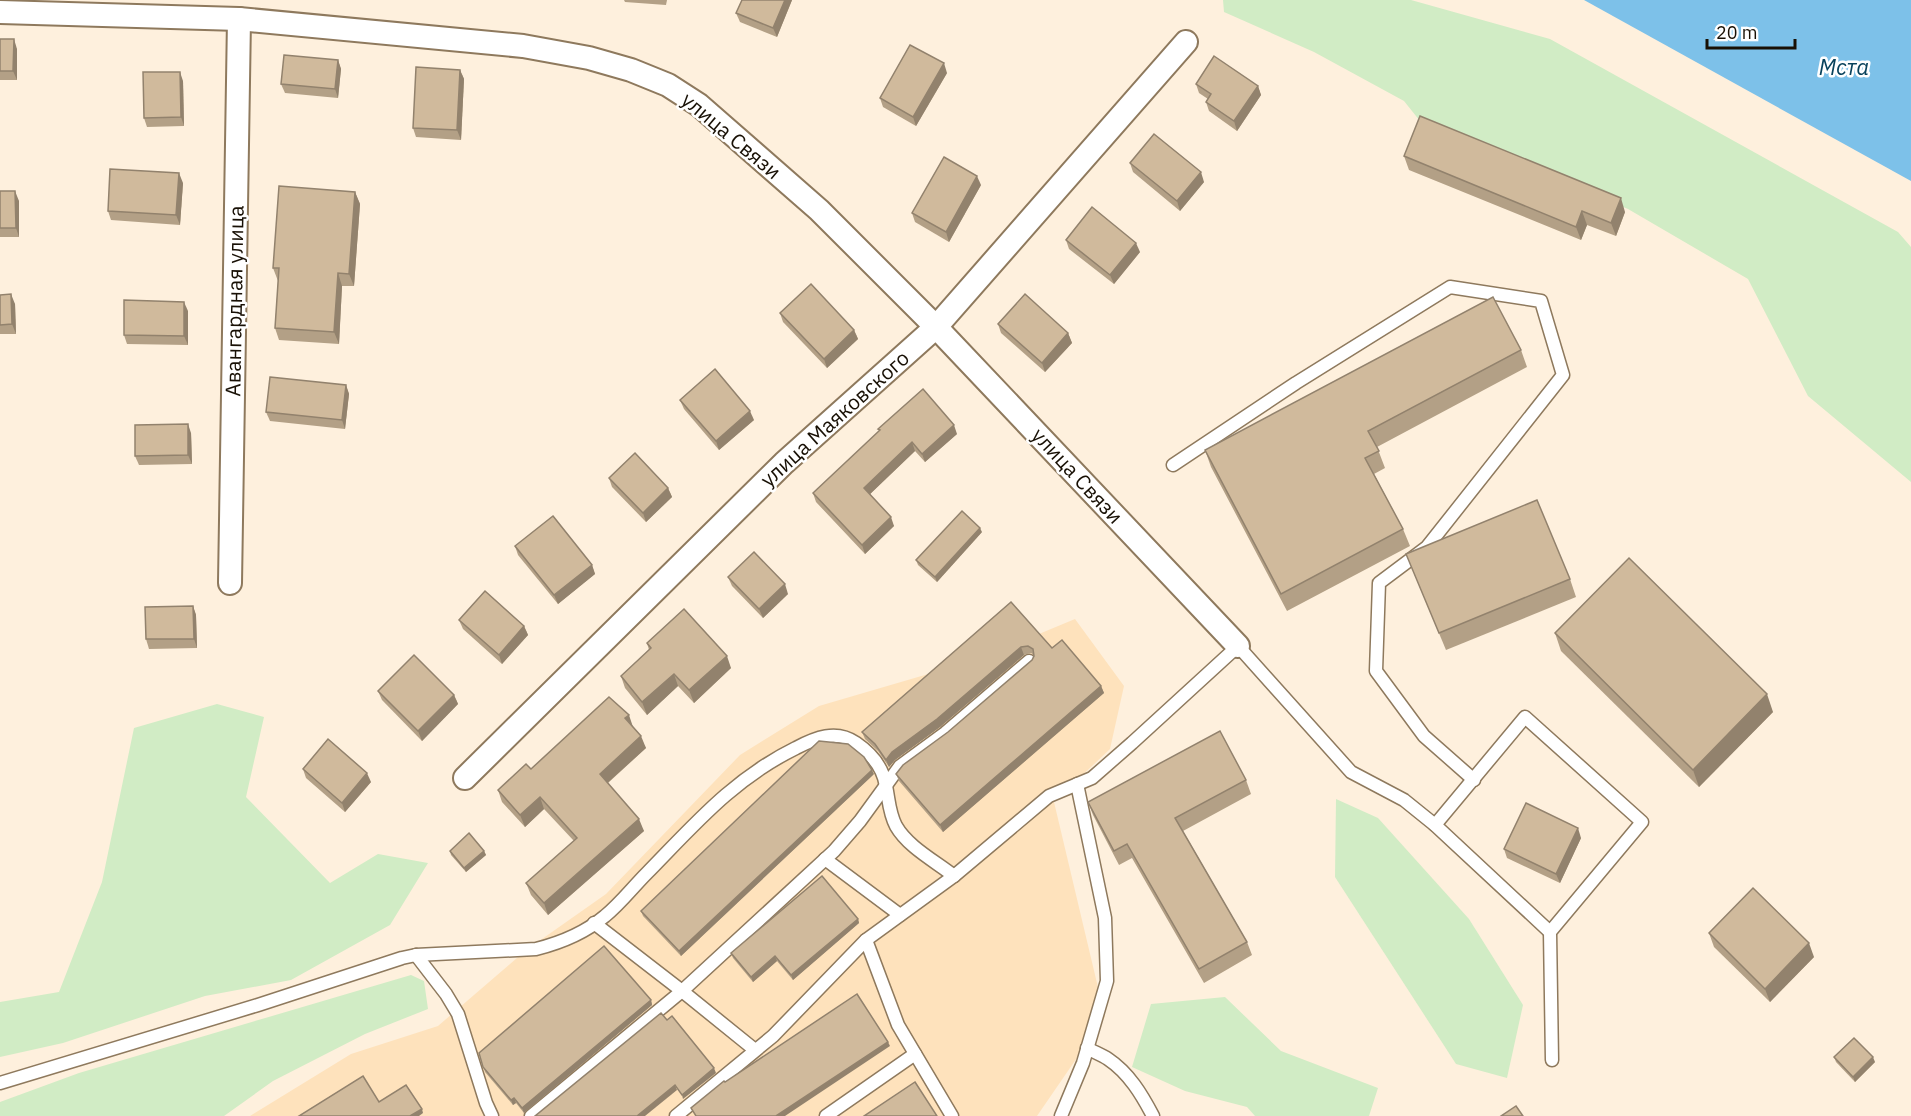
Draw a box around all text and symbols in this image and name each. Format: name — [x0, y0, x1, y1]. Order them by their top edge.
scale bar — [1707, 12, 1796, 50]
text: 20 m — [1716, 21, 1758, 44]
water label: Мста — [1819, 52, 1869, 81]
street label: улица Связи — [676, 85, 787, 185]
street label: Авангардная улица — [218, 205, 250, 397]
street label: улица Маяковского — [754, 344, 915, 493]
street label: улица Связи — [1026, 421, 1130, 529]

